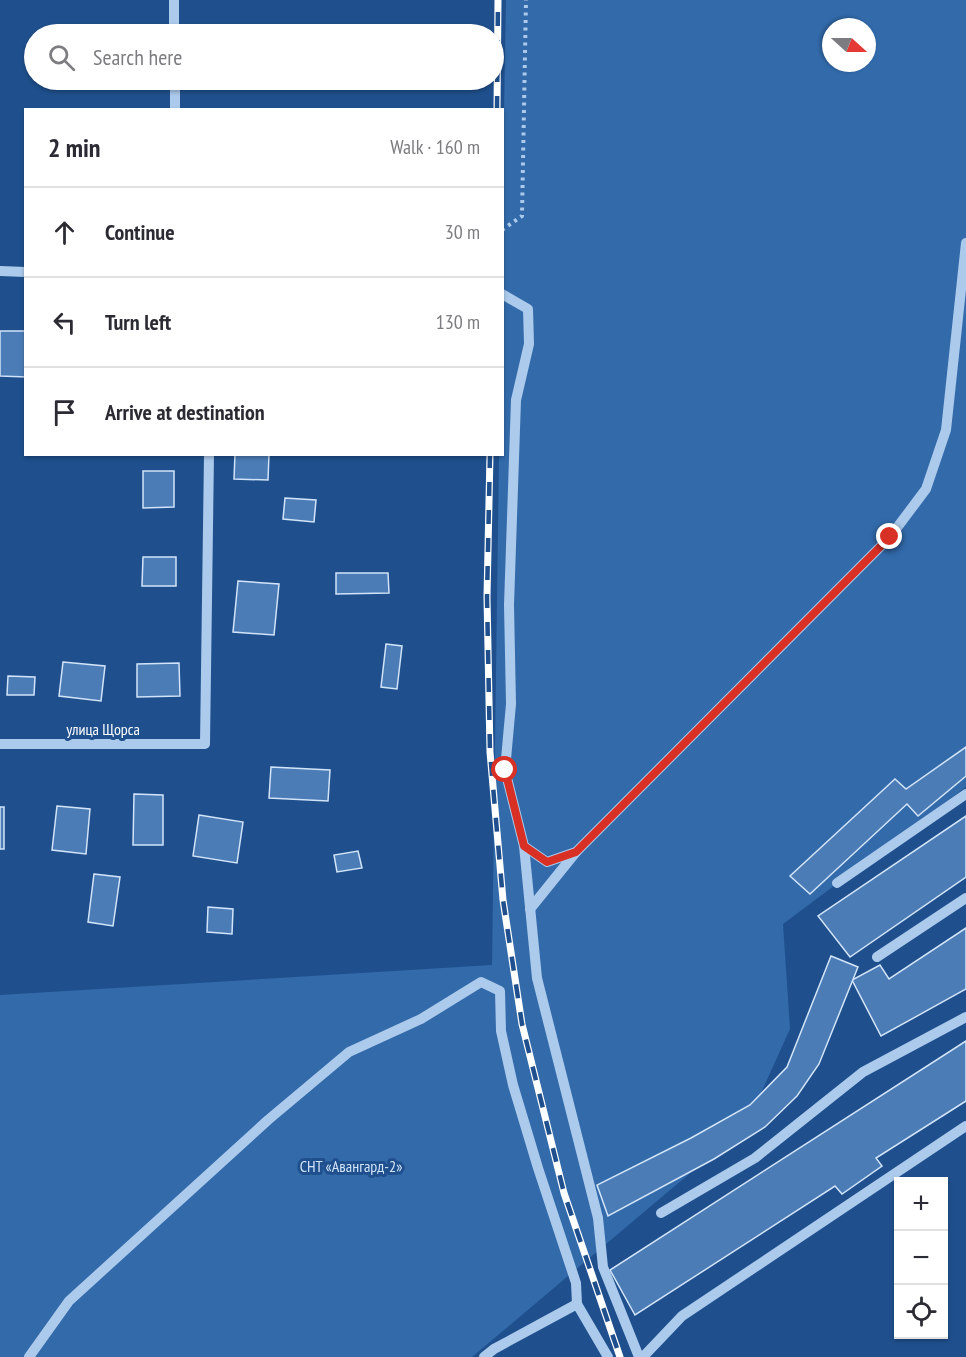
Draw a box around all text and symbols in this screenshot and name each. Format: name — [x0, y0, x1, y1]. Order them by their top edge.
north arrow — [822, 18, 876, 72]
search box — [24, 24, 504, 90]
icon: search — [45, 41, 78, 74]
text: Search here — [93, 43, 182, 71]
text: 2 min — [48, 131, 101, 164]
text: Walk · 160 m — [390, 134, 480, 160]
icon: ahead — [48, 216, 81, 249]
text: Continue — [105, 218, 175, 246]
text: 30 m — [445, 219, 480, 245]
icon: left — [48, 306, 81, 339]
text: Turn left — [105, 308, 171, 336]
text: 130 m — [436, 309, 480, 335]
icon: arrive — [48, 396, 81, 429]
text: Arrive at destination — [105, 398, 265, 426]
route end — [876, 523, 902, 549]
street label: улица Щорса — [66, 719, 140, 739]
route start — [491, 756, 517, 782]
park label: СНТ «Авангард-2» — [300, 1156, 402, 1176]
map controls — [894, 1177, 948, 1339]
button: + — [894, 1177, 948, 1231]
button: − — [894, 1231, 948, 1285]
button: locate — [894, 1285, 948, 1339]

